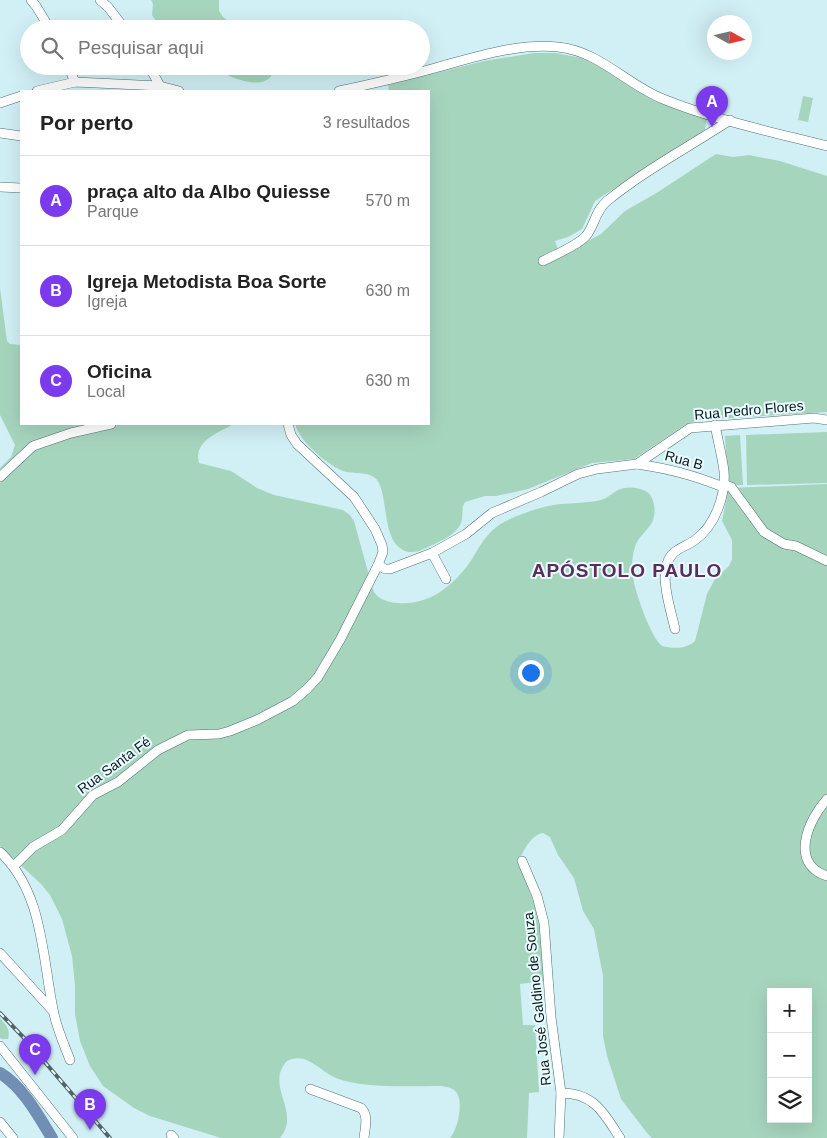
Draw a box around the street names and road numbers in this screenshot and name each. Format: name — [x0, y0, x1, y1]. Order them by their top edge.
street label: Rua Pedro Flores — [694, 397, 804, 423]
street label: Rua B — [663, 447, 705, 473]
street label: Rua Santa Fé — [74, 733, 154, 797]
street label: Rua José Galdino de Souza — [520, 911, 554, 1087]

